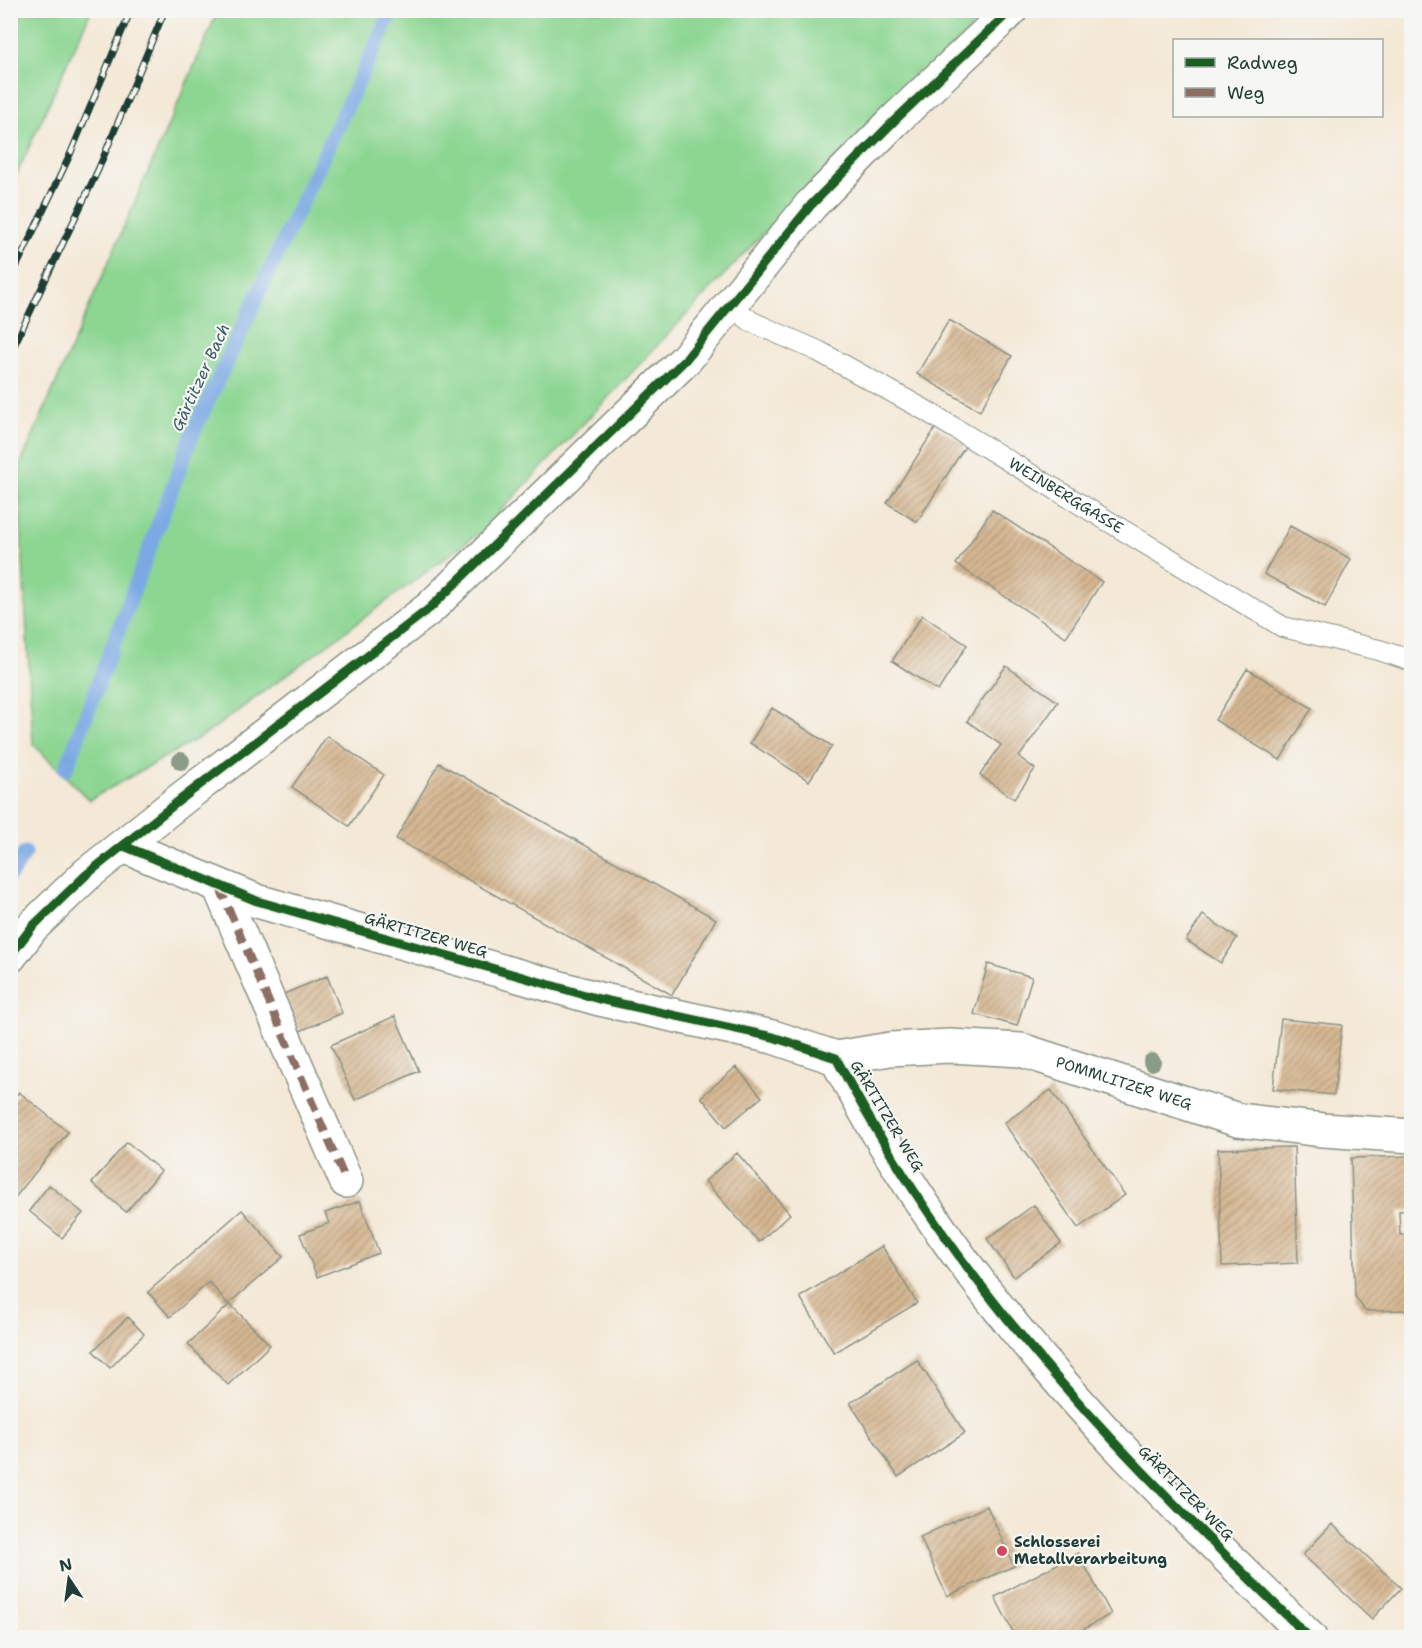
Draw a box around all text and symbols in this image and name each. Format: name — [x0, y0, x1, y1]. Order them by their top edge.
legend — [1173, 39, 1383, 117]
text: Radweg — [1227, 51, 1298, 75]
text: Weg — [1227, 81, 1265, 105]
water label: Gärtitzer Bach — [166, 320, 235, 434]
street label: WEINBERGGASSE — [1005, 453, 1127, 538]
street label: GÄRTITZER WEG — [362, 908, 490, 962]
street label: POMMLITZER WEG — [1053, 1052, 1194, 1114]
street label: GÄRTITZER WEG — [846, 1056, 928, 1176]
street label: GÄRTITZER WEG — [1134, 1441, 1238, 1545]
place label: Schlosserei Metallverarbeitung — [1014, 1532, 1167, 1569]
marker: Schlosserei Metallverarbeitung — [995, 1544, 1009, 1558]
north arrow — [39, 1549, 99, 1609]
text: N — [57, 1553, 74, 1577]

